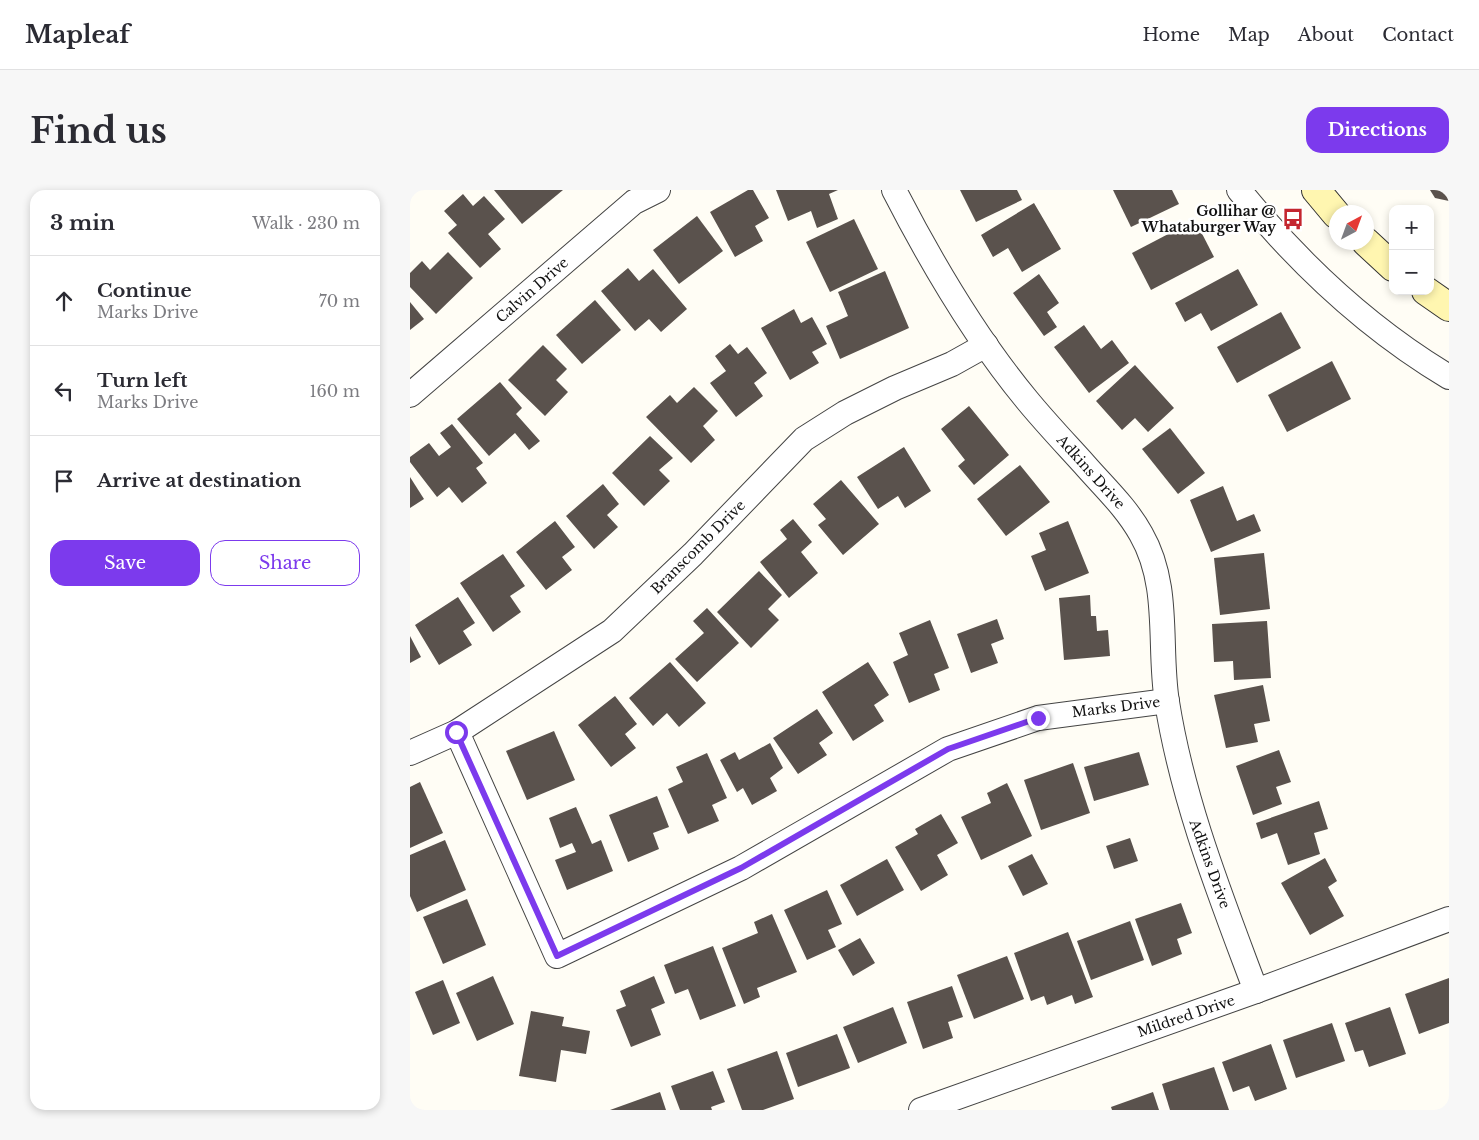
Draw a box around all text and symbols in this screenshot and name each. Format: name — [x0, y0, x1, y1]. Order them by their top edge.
text: Mapleaf — [25, 20, 130, 49]
text: Home — [1142, 24, 1200, 46]
text: Map — [1228, 24, 1270, 46]
text: About — [1298, 24, 1354, 46]
text: Contact — [1382, 24, 1454, 46]
button: Directions — [1306, 107, 1449, 153]
text: Find us — [30, 109, 167, 152]
place label: Gollihar @ Whataburger Way — [1140, 202, 1277, 236]
north arrow — [1329, 205, 1374, 250]
map controls — [1389, 205, 1434, 295]
button: + — [1389, 205, 1434, 250]
bus stop icon: Gollihar @ Whataburger Way — [1280, 206, 1306, 232]
text: 3 min — [50, 210, 115, 236]
text: Walk · 230 m — [252, 213, 360, 233]
button: − — [1389, 250, 1434, 295]
street label: Calvin Drive — [492, 254, 572, 326]
text: Continue — [97, 279, 192, 302]
icon: ahead — [50, 287, 78, 315]
text: 70 m — [319, 291, 360, 311]
text: Marks Drive — [97, 302, 198, 322]
text: Turn left — [97, 369, 188, 392]
icon: left — [50, 377, 78, 405]
text: 160 m — [309, 381, 360, 401]
text: Marks Drive — [97, 392, 198, 412]
street label: Adkins Drive — [1052, 431, 1129, 513]
icon: arrive — [50, 467, 78, 495]
text: Arrive at destination — [97, 469, 301, 492]
street label: Branscomb Drive — [647, 496, 749, 598]
button: Save — [50, 540, 200, 586]
button: Share — [210, 540, 360, 586]
street label: Marks Drive — [1071, 693, 1161, 721]
route end — [1027, 707, 1050, 730]
route start — [445, 721, 468, 744]
street label: Adkins Drive — [1185, 816, 1234, 911]
street label: Mildred Drive — [1135, 991, 1237, 1041]

